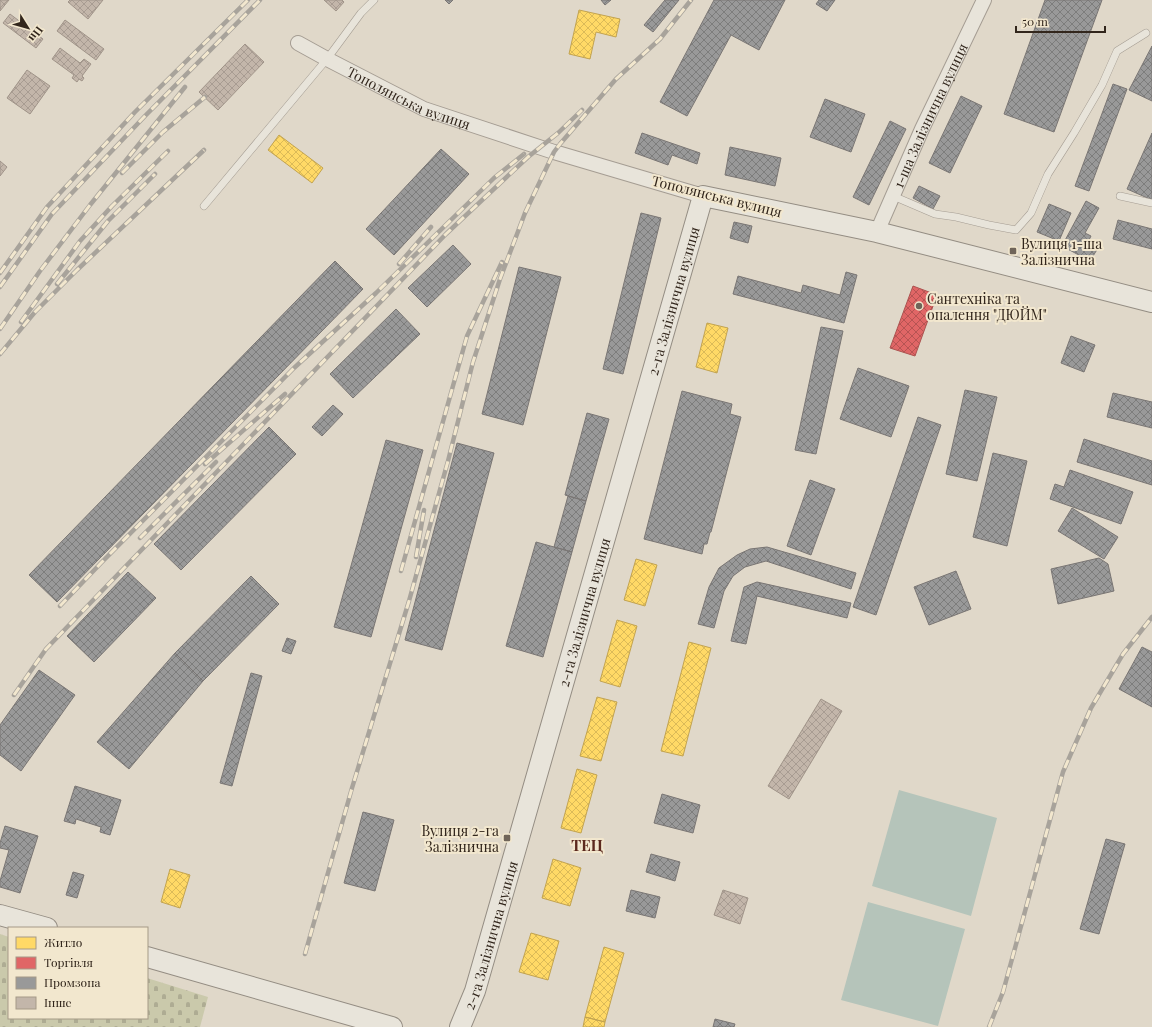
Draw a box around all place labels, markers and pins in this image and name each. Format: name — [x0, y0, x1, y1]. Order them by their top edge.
place label: Вулиця 1-ша Залізнична — [1021, 234, 1102, 269]
marker: Вулиця 1-ша Залізнична — [1008, 246, 1018, 256]
place label: Сантехніка та опалення "ДЮЙМ" — [927, 289, 1047, 324]
marker: Сантехніка та опалення "ДЮЙМ" — [914, 301, 924, 311]
place label: Вулиця 2-га Залізнична — [421, 821, 499, 856]
marker: Вулиця 2-га Залізнична — [502, 833, 512, 843]

